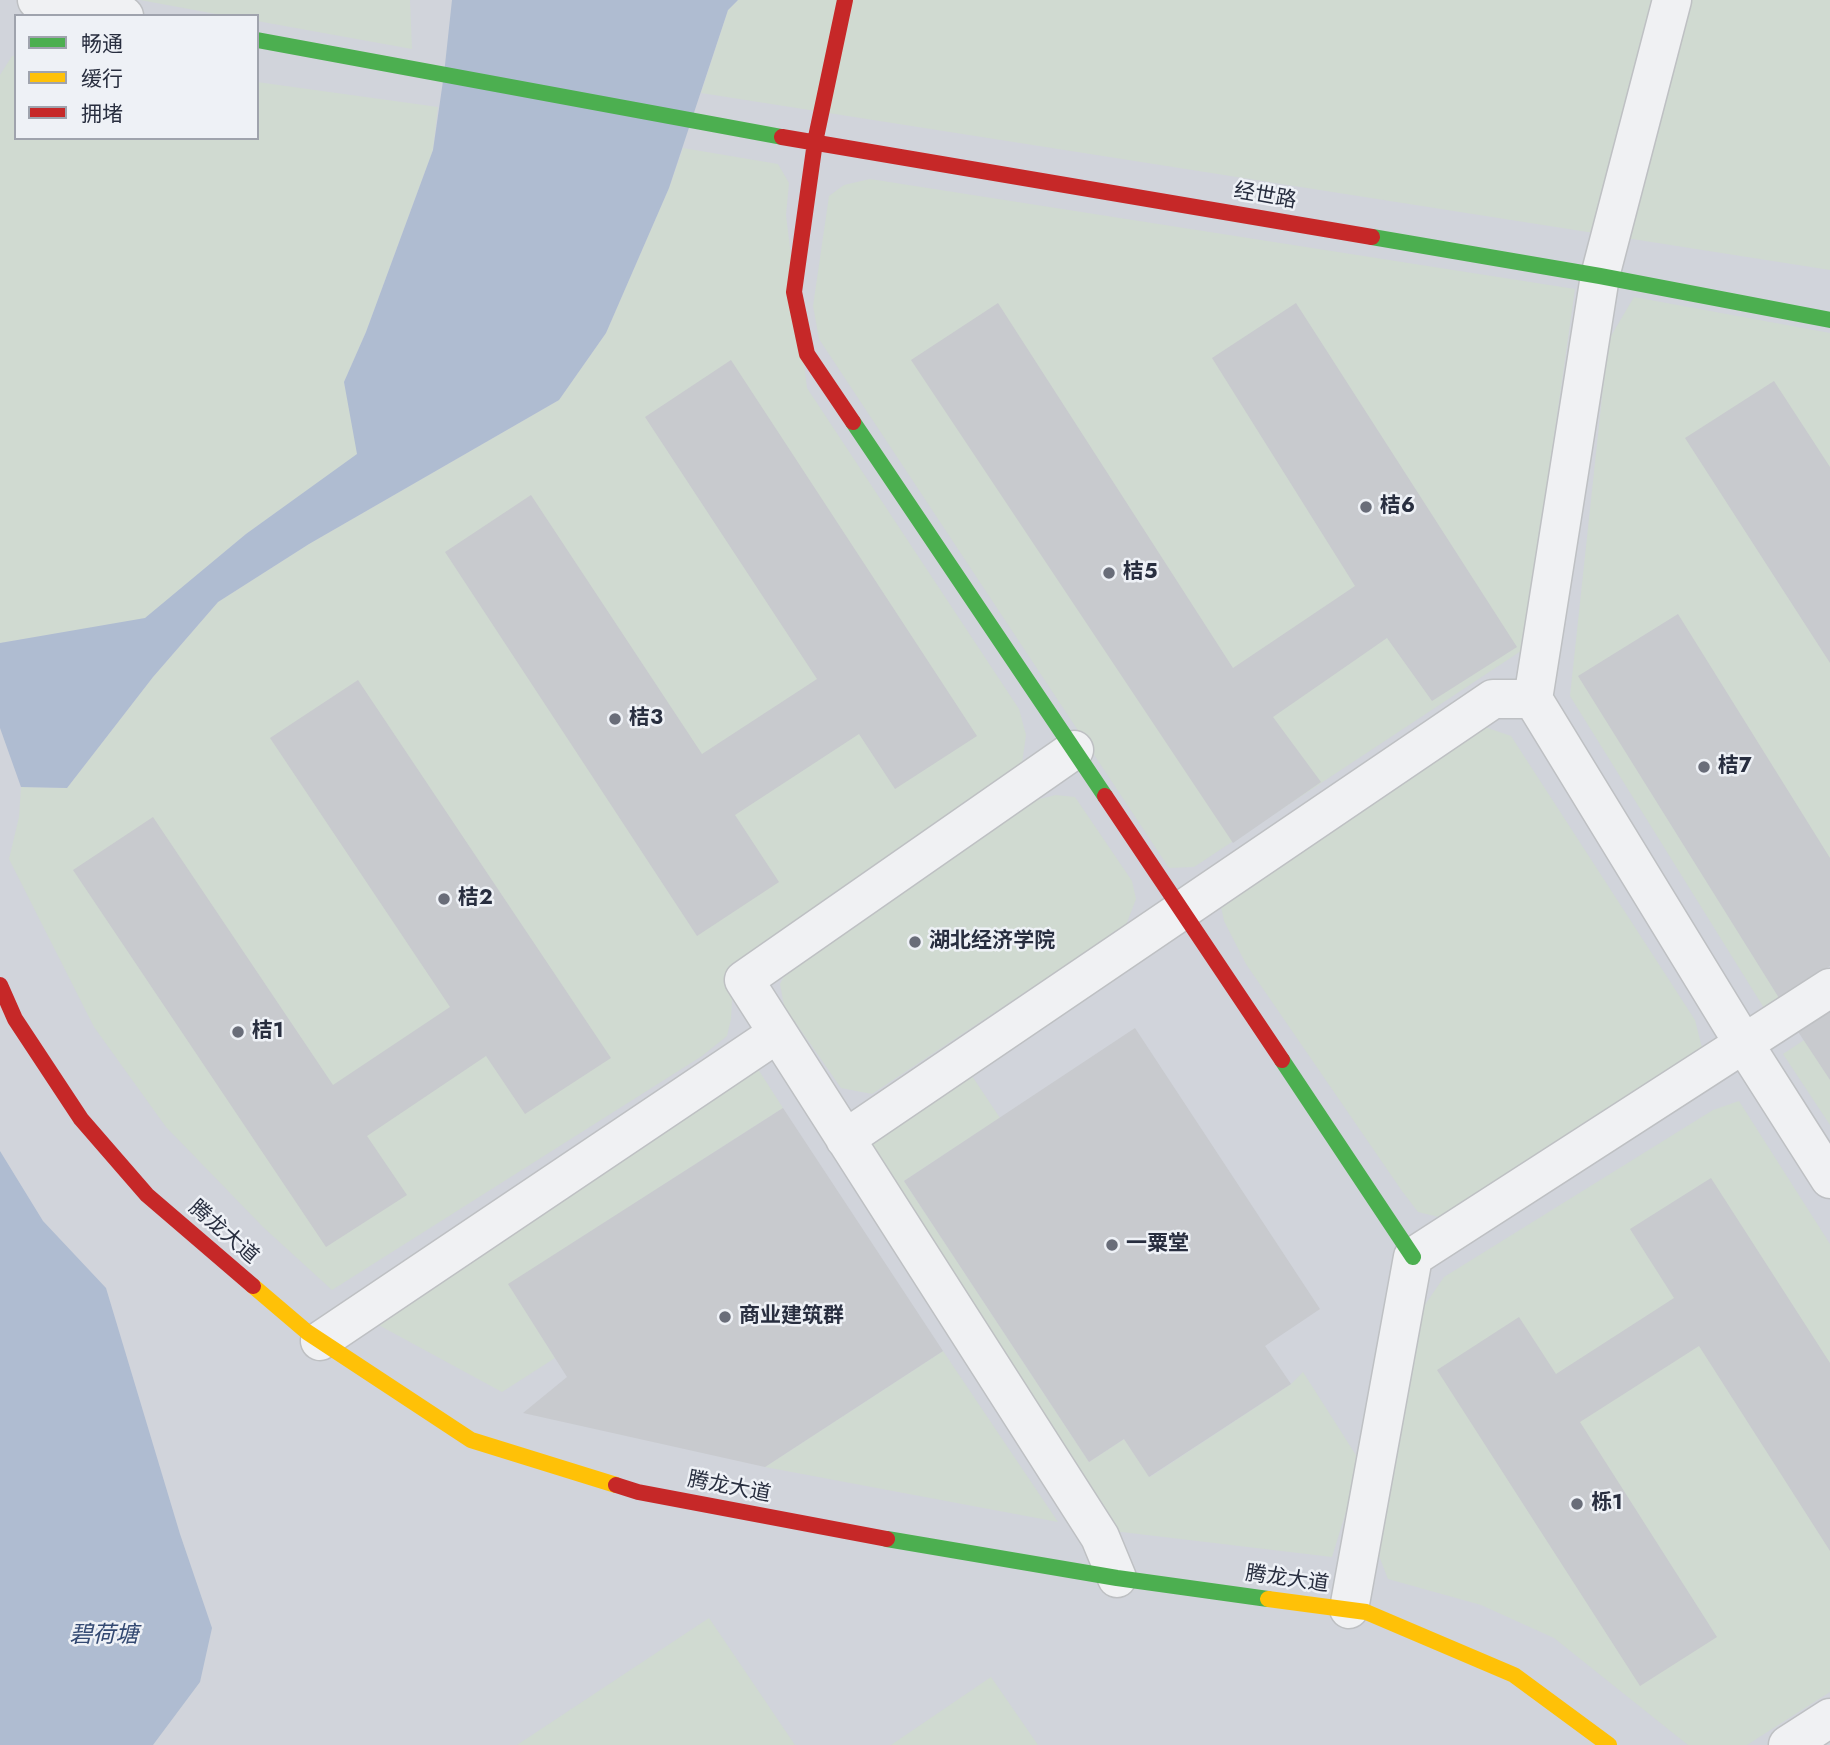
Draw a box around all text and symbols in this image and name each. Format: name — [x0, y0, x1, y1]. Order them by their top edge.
legend — [14, 14, 259, 140]
text: 畅通 — [81, 29, 123, 59]
text: 缓行 — [81, 64, 123, 94]
text: 拥堵 — [81, 99, 123, 129]
street label: 经世路 — [1232, 179, 1298, 215]
place label: 桔6 — [1380, 494, 1415, 520]
marker: 桔6 — [1358, 499, 1374, 515]
place label: 桔5 — [1123, 560, 1158, 586]
marker: 桔5 — [1101, 565, 1117, 581]
place label: 桔3 — [629, 706, 663, 732]
marker: 桔3 — [607, 711, 623, 727]
place label: 桔7 — [1718, 754, 1752, 780]
marker: 桔7 — [1696, 759, 1712, 775]
place label: 桔2 — [458, 886, 493, 912]
marker: 桔2 — [436, 891, 452, 907]
place label: 湖北经济学院 — [929, 929, 1055, 955]
marker: 湖北经济学院 — [907, 934, 923, 950]
place label: 桔1 — [252, 1019, 284, 1045]
marker: 桔1 — [230, 1024, 246, 1040]
street label: 腾龙大道 — [183, 1196, 263, 1270]
place label: 一粟堂 — [1126, 1232, 1189, 1258]
marker: 一粟堂 — [1104, 1237, 1120, 1253]
place label: 商业建筑群 — [739, 1304, 844, 1330]
marker: 商业建筑群 — [717, 1309, 733, 1325]
street label: 腾龙大道 — [685, 1468, 773, 1508]
place label: 栎1 — [1591, 1491, 1623, 1517]
marker: 栎1 — [1569, 1496, 1585, 1512]
street label: 腾龙大道 — [1244, 1562, 1330, 1598]
water label: 碧荷塘 — [70, 1622, 138, 1650]

